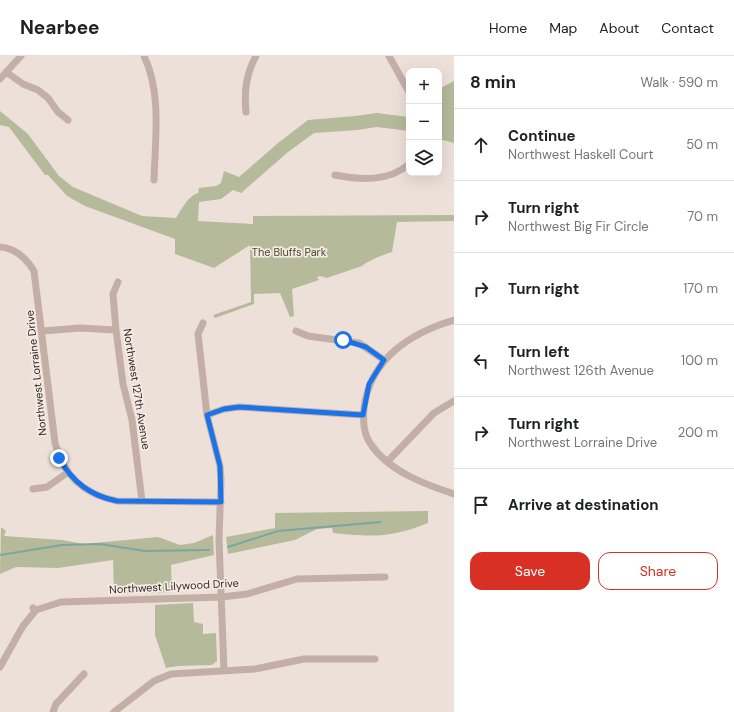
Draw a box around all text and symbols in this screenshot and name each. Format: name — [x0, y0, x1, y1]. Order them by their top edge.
text: Nearbee — [20, 15, 100, 40]
text: Home — [489, 19, 527, 37]
text: Map — [549, 19, 577, 37]
text: About — [599, 19, 639, 37]
text: Contact — [661, 19, 714, 37]
map controls — [406, 68, 442, 176]
button: + — [406, 68, 442, 104]
text: 8 min — [470, 71, 516, 93]
text: Walk · 590 m — [640, 74, 718, 91]
button: − — [406, 104, 442, 140]
text: Continue — [508, 126, 576, 146]
icon: ahead — [470, 134, 492, 156]
text: 50 m — [686, 136, 718, 153]
button: layers — [406, 140, 442, 176]
text: Northwest Haskell Court — [508, 146, 653, 163]
text: Turn right — [508, 198, 579, 218]
icon: right — [470, 206, 492, 228]
text: 70 m — [687, 208, 718, 225]
text: Northwest Big Fir Circle — [508, 218, 649, 235]
park label: The Bluffs Park — [252, 245, 327, 259]
icon: right — [470, 278, 492, 300]
text: Turn right — [508, 279, 579, 299]
text: 170 m — [683, 280, 718, 297]
street label: Northwest Lorraine Drive — [22, 310, 50, 436]
street label: Northwest 127th Avenue — [121, 328, 153, 450]
route start — [334, 331, 352, 349]
text: Turn left — [508, 342, 569, 362]
icon: left — [470, 350, 492, 372]
text: 100 m — [681, 352, 718, 369]
text: Northwest 126th Avenue — [508, 362, 654, 379]
text: Turn right — [508, 414, 579, 434]
icon: right — [470, 422, 492, 444]
text: 200 m — [678, 424, 718, 441]
text: Northwest Lorraine Drive — [508, 434, 657, 451]
route end — [50, 449, 68, 467]
icon: arrive — [470, 494, 492, 516]
text: Arrive at destination — [508, 495, 659, 515]
button: Save — [470, 552, 590, 590]
button: Share — [598, 552, 718, 590]
street label: Northwest Lilywood Drive — [109, 576, 239, 596]

